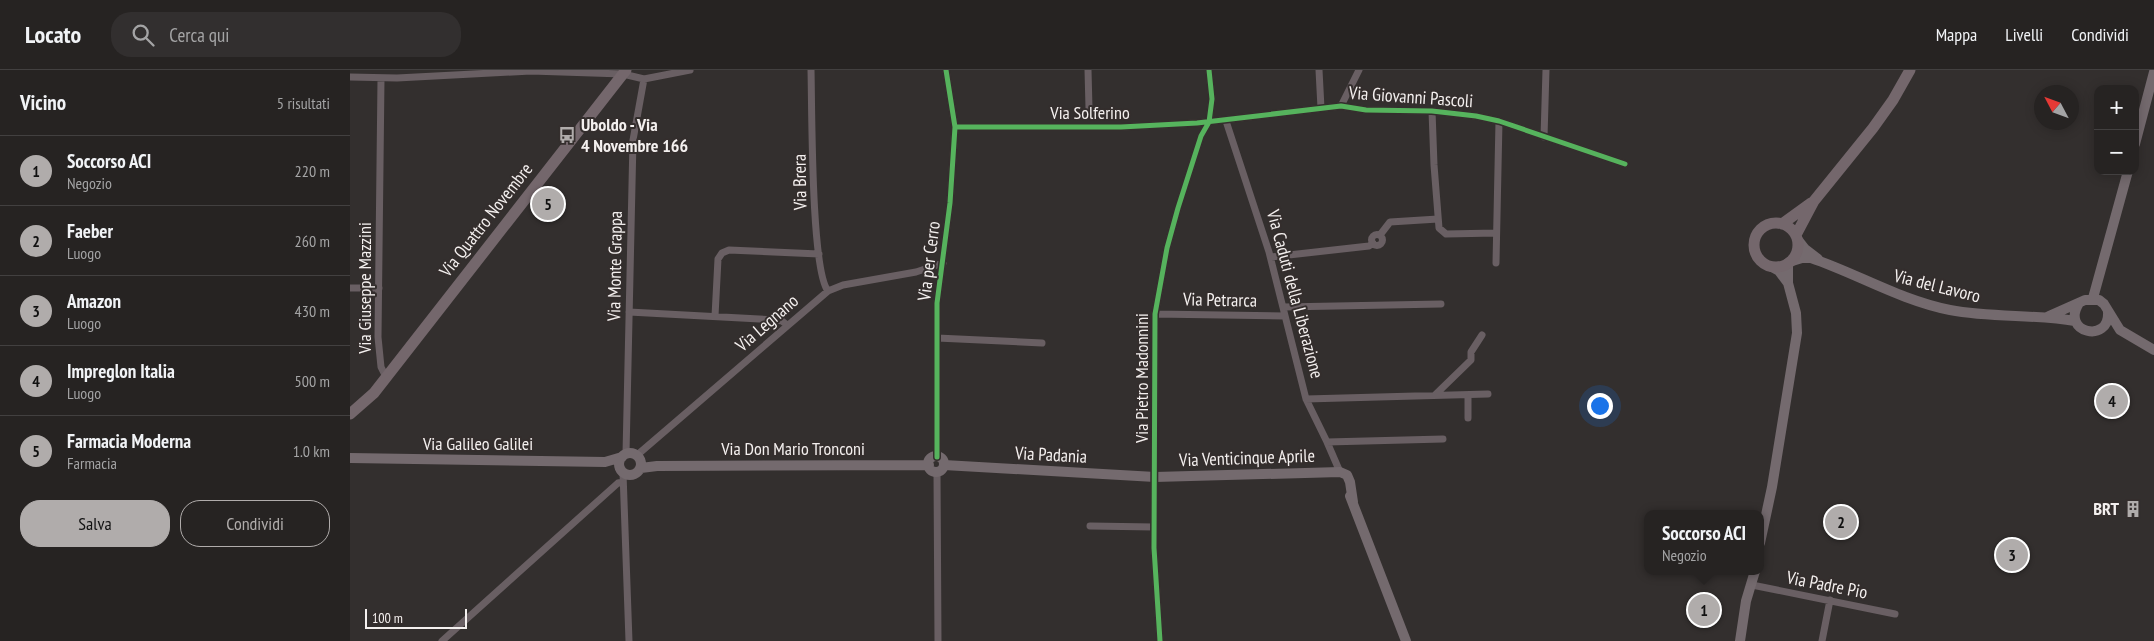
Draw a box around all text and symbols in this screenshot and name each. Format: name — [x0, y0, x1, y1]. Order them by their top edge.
search box — [111, 12, 461, 57]
text: Locato — [25, 19, 81, 50]
icon: search — [129, 21, 157, 49]
text: Cerca qui — [169, 23, 229, 47]
text: Mappa — [1936, 23, 1977, 46]
text: Livelli — [2005, 23, 2043, 46]
text: Condividi — [2071, 23, 2129, 46]
street label: Via Giovanni Pascoli — [1347, 81, 1474, 112]
north arrow — [2034, 85, 2079, 130]
map controls — [2094, 85, 2139, 175]
button: + — [2094, 85, 2139, 130]
text: Vicino — [20, 89, 66, 116]
text: 5 risultati — [277, 93, 330, 113]
street label: Via Solferino — [1049, 101, 1130, 124]
place label: Uboldo - Via 4 Novembre 166 — [581, 113, 688, 157]
bus stop icon: Uboldo - Via 4 Novembre 166 — [557, 125, 577, 145]
button: − — [2094, 130, 2139, 175]
text: Soccorso ACI — [67, 149, 151, 173]
street label: Via Brera — [788, 154, 812, 211]
street label: Via Quattro Novembre — [433, 158, 537, 282]
text: 1 — [32, 161, 40, 181]
text: 220 m — [295, 161, 330, 181]
text: Negozio — [67, 173, 112, 193]
pin: 5 — [532, 185, 564, 223]
street label: Via Caduti della Liberazione — [1262, 206, 1329, 381]
street label: Via Monte Grappa — [602, 211, 627, 322]
text: Faeber — [67, 219, 113, 243]
street label: Via per Cerro — [912, 220, 945, 303]
street label: Via Giuseppe Mazzini — [353, 222, 376, 355]
text: 2 — [32, 231, 40, 251]
text: 260 m — [295, 231, 330, 251]
text: Luogo — [67, 243, 101, 263]
street label: Via del Lavoro — [1890, 263, 1983, 307]
street label: Via Petrarca — [1182, 287, 1257, 312]
text: Amazon — [67, 289, 121, 313]
street label: Via Legnano — [730, 289, 803, 357]
text: 3 — [32, 301, 40, 321]
text: 430 m — [295, 301, 330, 321]
text: Luogo — [67, 313, 101, 333]
street label: Via Pietro Madonnini — [1130, 313, 1153, 444]
text: Impreglon Italia — [67, 359, 175, 383]
text: 4 — [32, 371, 40, 391]
text: 500 m — [295, 371, 330, 391]
pin: 4 — [2096, 382, 2128, 420]
text: Luogo — [67, 383, 101, 403]
your location — [1587, 393, 1613, 419]
text: Farmacia Moderna — [67, 429, 191, 453]
street label: Via Galileo Galilei — [422, 432, 533, 455]
street label: Via Don Mario Tronconi — [720, 437, 865, 460]
text: 5 — [32, 441, 40, 461]
text: 1.0 km — [293, 441, 330, 461]
street label: Via Padania — [1013, 441, 1088, 468]
street label: Via Venticinque Aprile — [1178, 444, 1315, 471]
text: Farmacia — [67, 453, 117, 473]
place label: BRT — [2093, 497, 2119, 520]
building icon: BRT — [2123, 499, 2143, 519]
button: Salva — [20, 500, 170, 547]
button: Condividi — [180, 500, 330, 547]
pin: 2 — [1825, 503, 1857, 541]
popup — [1644, 510, 1764, 575]
text: Soccorso ACI — [1662, 521, 1746, 545]
pin: 3 — [1996, 536, 2028, 574]
text: Negozio — [1662, 545, 1707, 565]
street label: Via Padre Pio — [1784, 565, 1870, 604]
pin: 1 — [1688, 591, 1720, 629]
scale bar — [365, 606, 468, 629]
text: 100 m — [372, 609, 403, 627]

